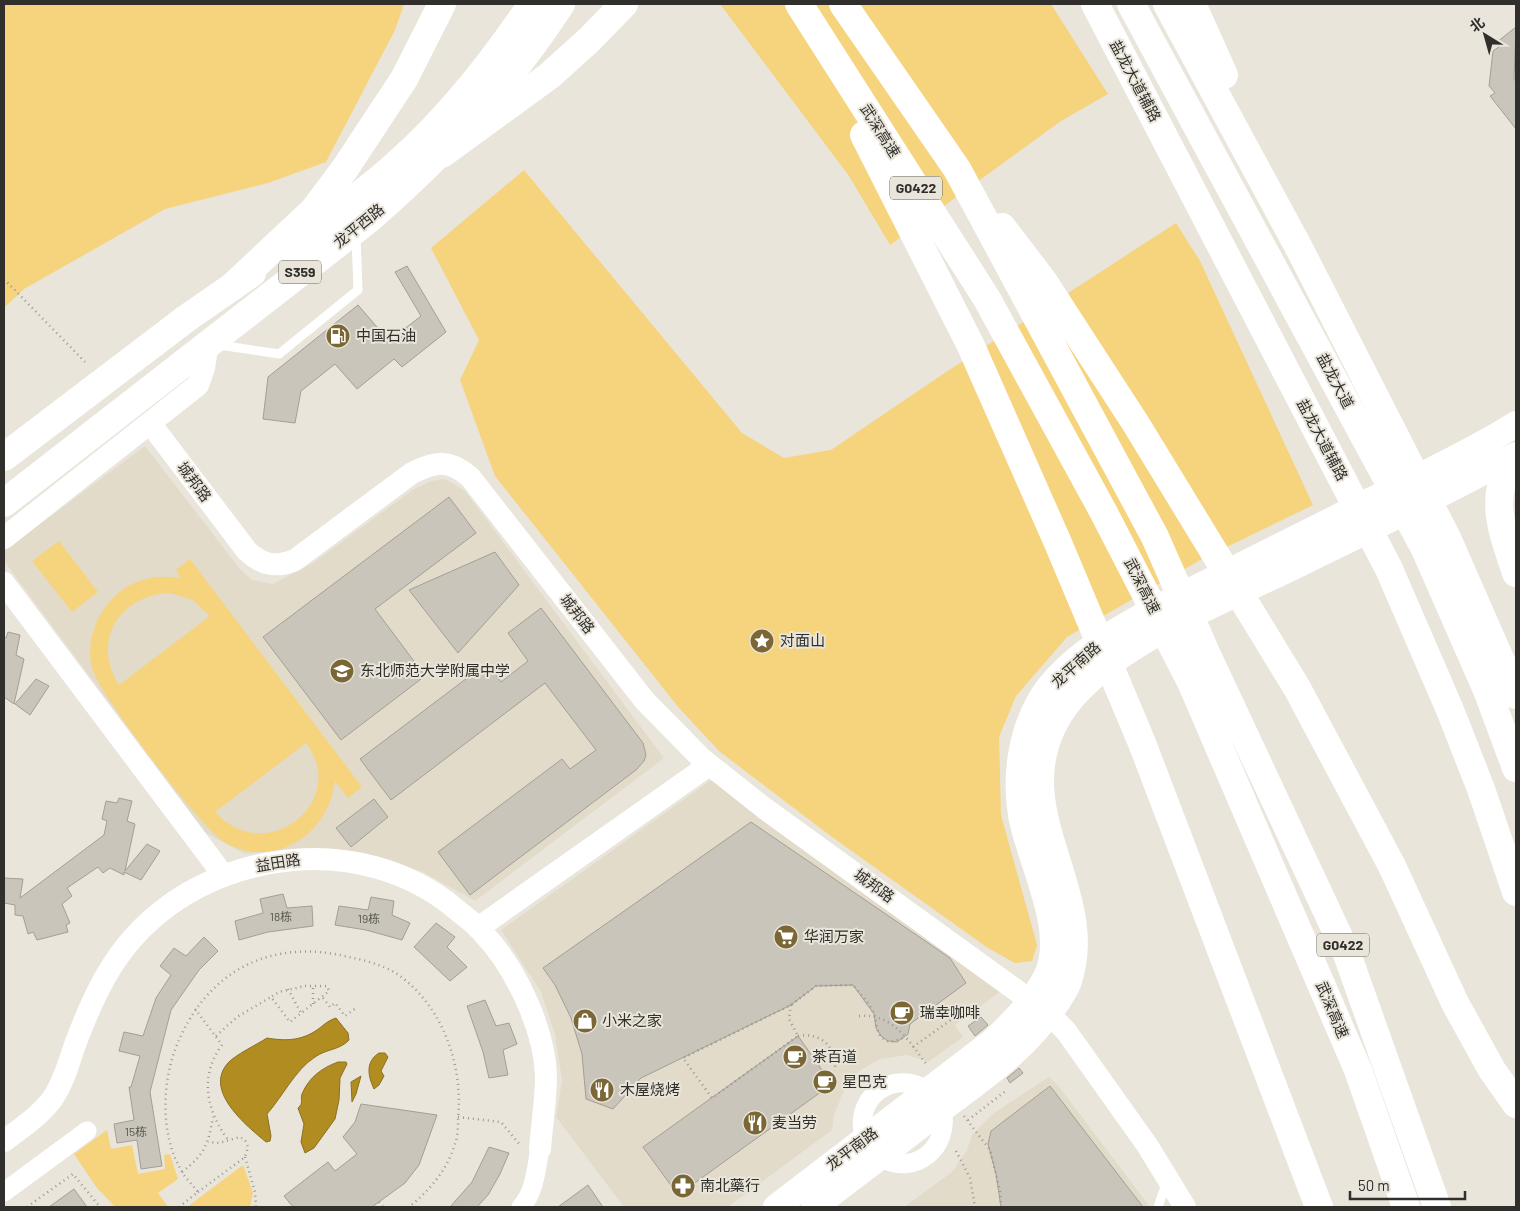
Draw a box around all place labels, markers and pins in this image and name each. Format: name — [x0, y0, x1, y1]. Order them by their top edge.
fuel station icon: 中国石油 — [325, 323, 351, 349]
place label: 中国石油 — [356, 326, 416, 344]
place icon: 对面山 — [749, 628, 775, 654]
place label: 对面山 — [780, 631, 825, 649]
school or university icon: 东北师范大学附属中学 — [329, 658, 355, 684]
place label: 东北师范大学附属中学 — [360, 661, 510, 679]
supermarket icon: 华润万家 — [773, 924, 799, 950]
place label: 华润万家 — [804, 927, 864, 945]
cafe icon: 瑞幸咖啡 — [889, 1000, 915, 1026]
place label: 瑞幸咖啡 — [920, 1003, 980, 1021]
shop icon: 小米之家 — [572, 1008, 598, 1034]
place label: 小米之家 — [602, 1011, 662, 1029]
cafe icon: 茶百道 — [782, 1044, 808, 1070]
place label: 茶百道 — [812, 1047, 857, 1065]
cafe icon: 星巴克 — [812, 1069, 838, 1095]
place label: 星巴克 — [842, 1072, 887, 1090]
restaurant icon: 木屋烧烤 — [589, 1077, 615, 1103]
place label: 木屋烧烤 — [620, 1080, 680, 1098]
restaurant icon: 麦当劳 — [742, 1110, 768, 1136]
place label: 麦当劳 — [772, 1113, 817, 1131]
pharmacy icon: 南北藥行 — [670, 1173, 696, 1199]
place label: 南北藥行 — [700, 1176, 760, 1194]

